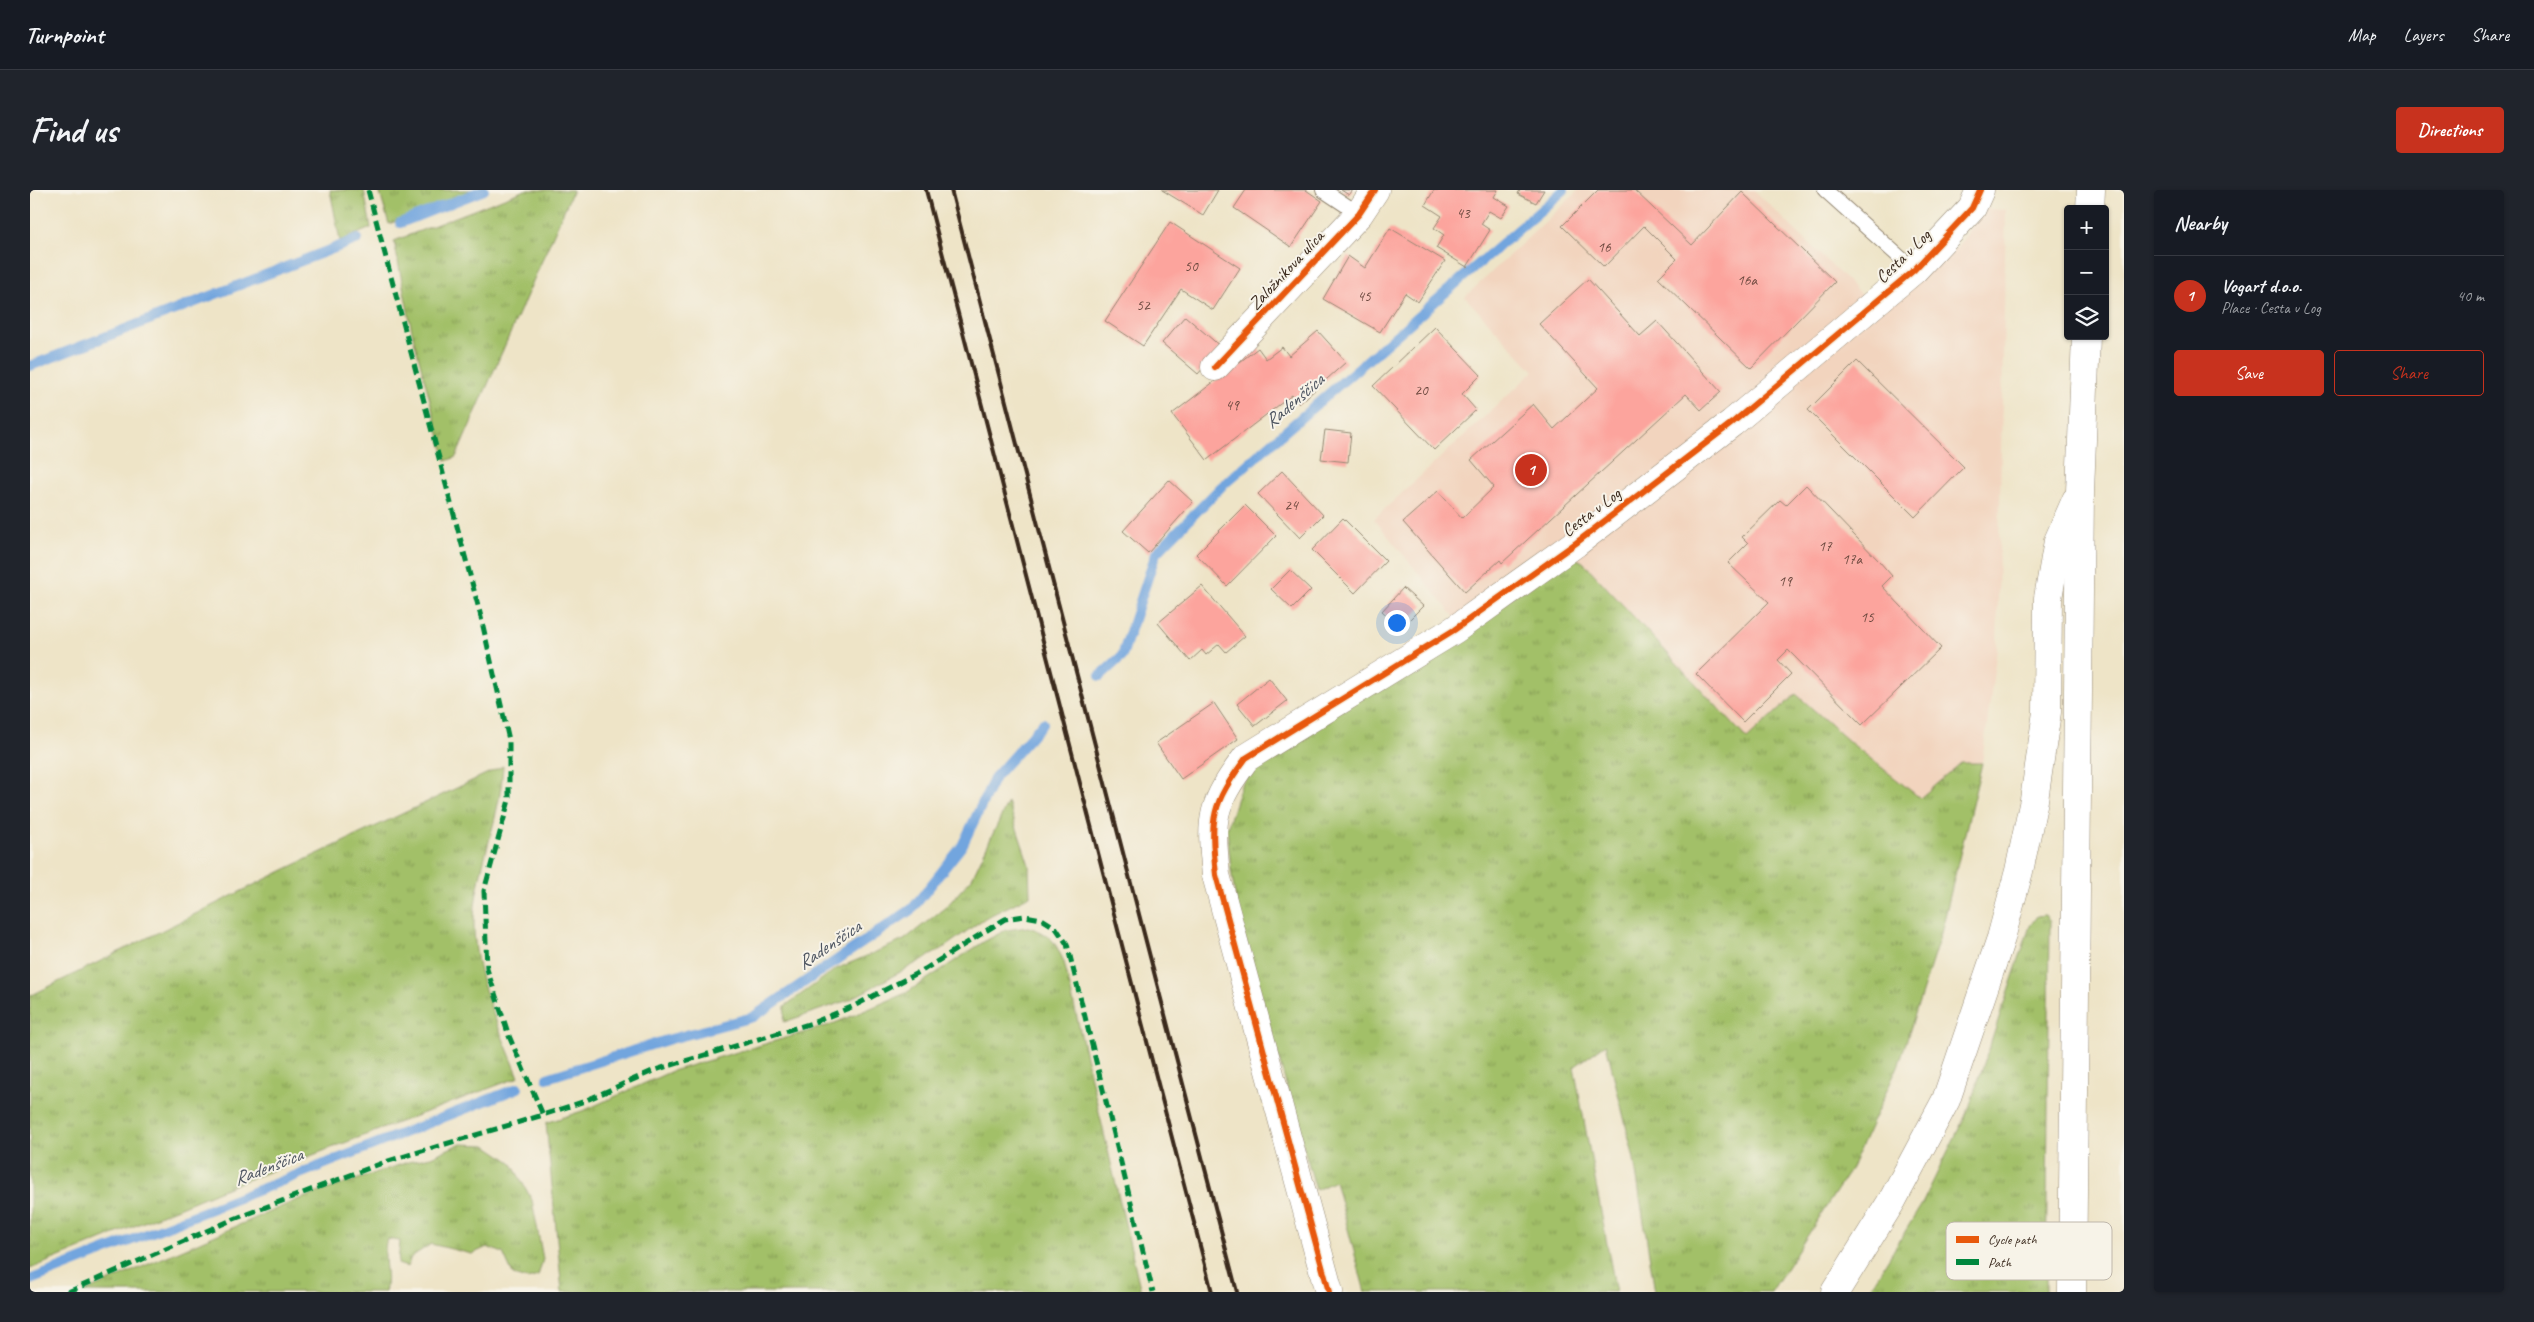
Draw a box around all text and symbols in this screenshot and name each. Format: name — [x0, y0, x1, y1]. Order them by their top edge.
text: Turnpoint — [25, 20, 104, 50]
text: Map — [2348, 24, 2376, 46]
text: Layers — [2404, 24, 2443, 46]
text: Share — [2471, 24, 2509, 46]
button: Directions — [2396, 107, 2504, 153]
text: Find us — [30, 108, 117, 153]
house number: 43 — [1456, 204, 1471, 223]
map controls — [2064, 205, 2109, 340]
button: + — [2064, 205, 2109, 250]
text: Nearby — [2174, 210, 2227, 236]
street label: Cesta v Log — [1871, 223, 1937, 288]
street label: Založnikova ulica — [1244, 224, 1330, 314]
house number: 16 — [1597, 238, 1612, 257]
button: − — [2064, 250, 2109, 295]
house number: 50 — [1184, 257, 1199, 276]
house number: 16a — [1737, 271, 1758, 290]
text: Vogart d.o.o. — [2221, 274, 2302, 298]
text: 1 — [2186, 286, 2194, 306]
text: 40 m — [2457, 286, 2484, 306]
house number: 45 — [1357, 287, 1372, 306]
button: layers — [2064, 295, 2109, 340]
house number: 52 — [1136, 296, 1151, 315]
text: Place · Cesta v Log — [2221, 298, 2321, 318]
button: Save — [2174, 350, 2324, 396]
button: Share — [2334, 350, 2484, 396]
water label: Radenščica — [1259, 367, 1331, 434]
house number: 20 — [1414, 381, 1429, 400]
house number: 49 — [1225, 396, 1240, 415]
pin: 1 — [1515, 451, 1547, 489]
street label: Cesta v Log — [1557, 482, 1626, 541]
house number: 24 — [1284, 496, 1299, 515]
house number: 17 — [1818, 537, 1833, 556]
house number: 17a — [1842, 550, 1863, 569]
house number: 19 — [1778, 572, 1793, 591]
house number: 15 — [1860, 608, 1875, 627]
your location — [1384, 610, 1410, 636]
water label: Radenščica — [793, 914, 867, 975]
water label: Radenščica — [230, 1142, 308, 1191]
legend — [1946, 1222, 2112, 1280]
text: Cycle path — [1988, 1231, 2037, 1248]
text: Path — [1988, 1254, 2012, 1271]

